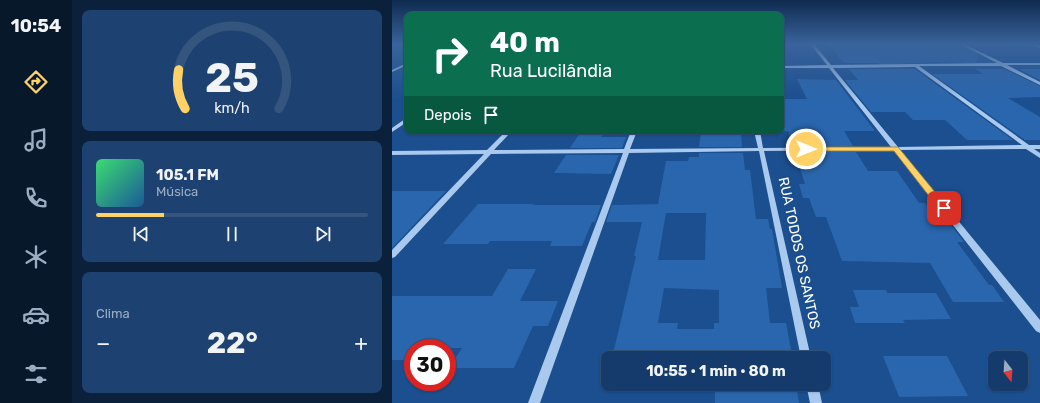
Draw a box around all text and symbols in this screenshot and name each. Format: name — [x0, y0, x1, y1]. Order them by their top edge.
text: 10:54 — [11, 15, 61, 37]
text: 40 m — [490, 26, 560, 59]
icon: right — [424, 28, 476, 80]
text: 25 — [205, 52, 259, 101]
text: Rua Lucilândia — [490, 60, 612, 82]
icon: directions — [22, 68, 50, 96]
text: km/h — [214, 99, 250, 116]
icon: arrive — [480, 104, 502, 126]
text: Depois — [424, 106, 472, 124]
icon: music — [22, 126, 50, 154]
position arrow — [785, 128, 827, 170]
text: 105.1 FM — [156, 166, 219, 184]
street label: RUA TODOS OS SANTOS — [775, 175, 823, 331]
icon: phone — [22, 184, 50, 212]
text: Música — [156, 184, 198, 199]
pin — [927, 191, 961, 225]
icon: arrive — [933, 197, 955, 219]
icon: previous — [130, 223, 152, 245]
icon: pause — [221, 223, 243, 245]
icon: next — [312, 223, 334, 245]
icon: climate — [22, 243, 50, 271]
icon: car — [22, 301, 50, 329]
text: Clima — [96, 306, 130, 321]
text: 22° — [207, 325, 258, 361]
text: − — [96, 330, 110, 357]
text: + — [354, 330, 368, 357]
speed limit sign: 30 — [404, 339, 456, 391]
north arrow — [988, 351, 1028, 391]
map controls — [988, 351, 1028, 391]
icon: filters — [22, 360, 50, 388]
text: 10:55 · 1 min · 80 m — [646, 362, 786, 380]

